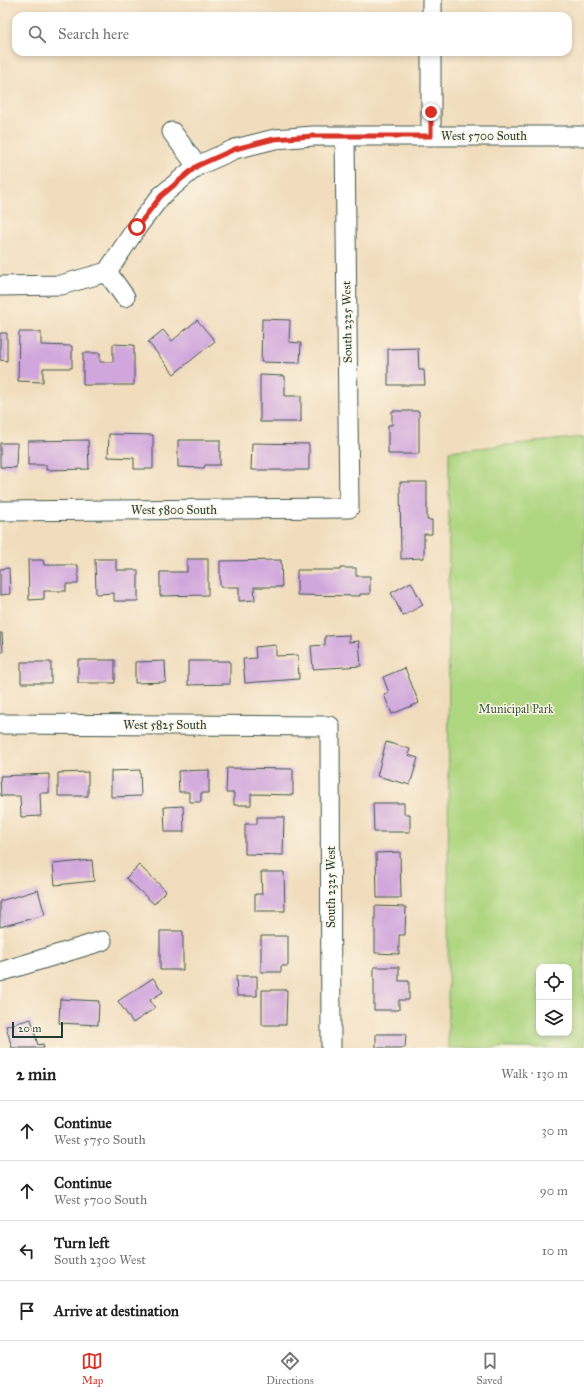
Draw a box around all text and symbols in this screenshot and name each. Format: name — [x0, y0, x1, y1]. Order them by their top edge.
search box — [12, 12, 572, 56]
icon: search — [26, 23, 48, 45]
text: Search here — [58, 25, 129, 43]
route end — [422, 103, 440, 121]
street label: West 5700 South — [441, 129, 527, 143]
route start — [128, 218, 146, 236]
street label: South 2325 West — [339, 280, 355, 363]
street label: West 5800 South — [131, 503, 217, 517]
park label: Municipal Park — [478, 702, 554, 716]
street label: West 5825 South — [123, 718, 207, 732]
street label: South 2325 West — [324, 845, 338, 928]
map controls — [536, 964, 572, 1036]
button: locate — [536, 964, 572, 1000]
button: layers — [536, 1000, 572, 1036]
scale bar — [12, 1020, 63, 1039]
text: 20 m — [18, 1022, 41, 1035]
text: 2 min — [16, 1064, 56, 1085]
text: Walk · 130 m — [501, 1066, 568, 1082]
text: Continue — [54, 1114, 112, 1132]
icon: ahead — [16, 1120, 38, 1142]
text: 30 m — [542, 1123, 568, 1139]
text: West 5750 South — [54, 1132, 146, 1148]
text: Continue — [54, 1174, 112, 1192]
icon: ahead — [16, 1180, 38, 1202]
text: 90 m — [540, 1183, 568, 1199]
text: West 5700 South — [54, 1192, 147, 1208]
text: Turn left — [54, 1234, 110, 1252]
icon: left — [16, 1240, 38, 1262]
text: 10 m — [542, 1243, 568, 1259]
text: South 2300 West — [54, 1252, 146, 1268]
icon: arrive — [16, 1300, 38, 1322]
text: Arrive at destination — [54, 1302, 179, 1320]
tab: Map — [81, 1350, 103, 1387]
tab: Directions — [266, 1350, 314, 1387]
tab: Saved — [476, 1350, 503, 1387]

